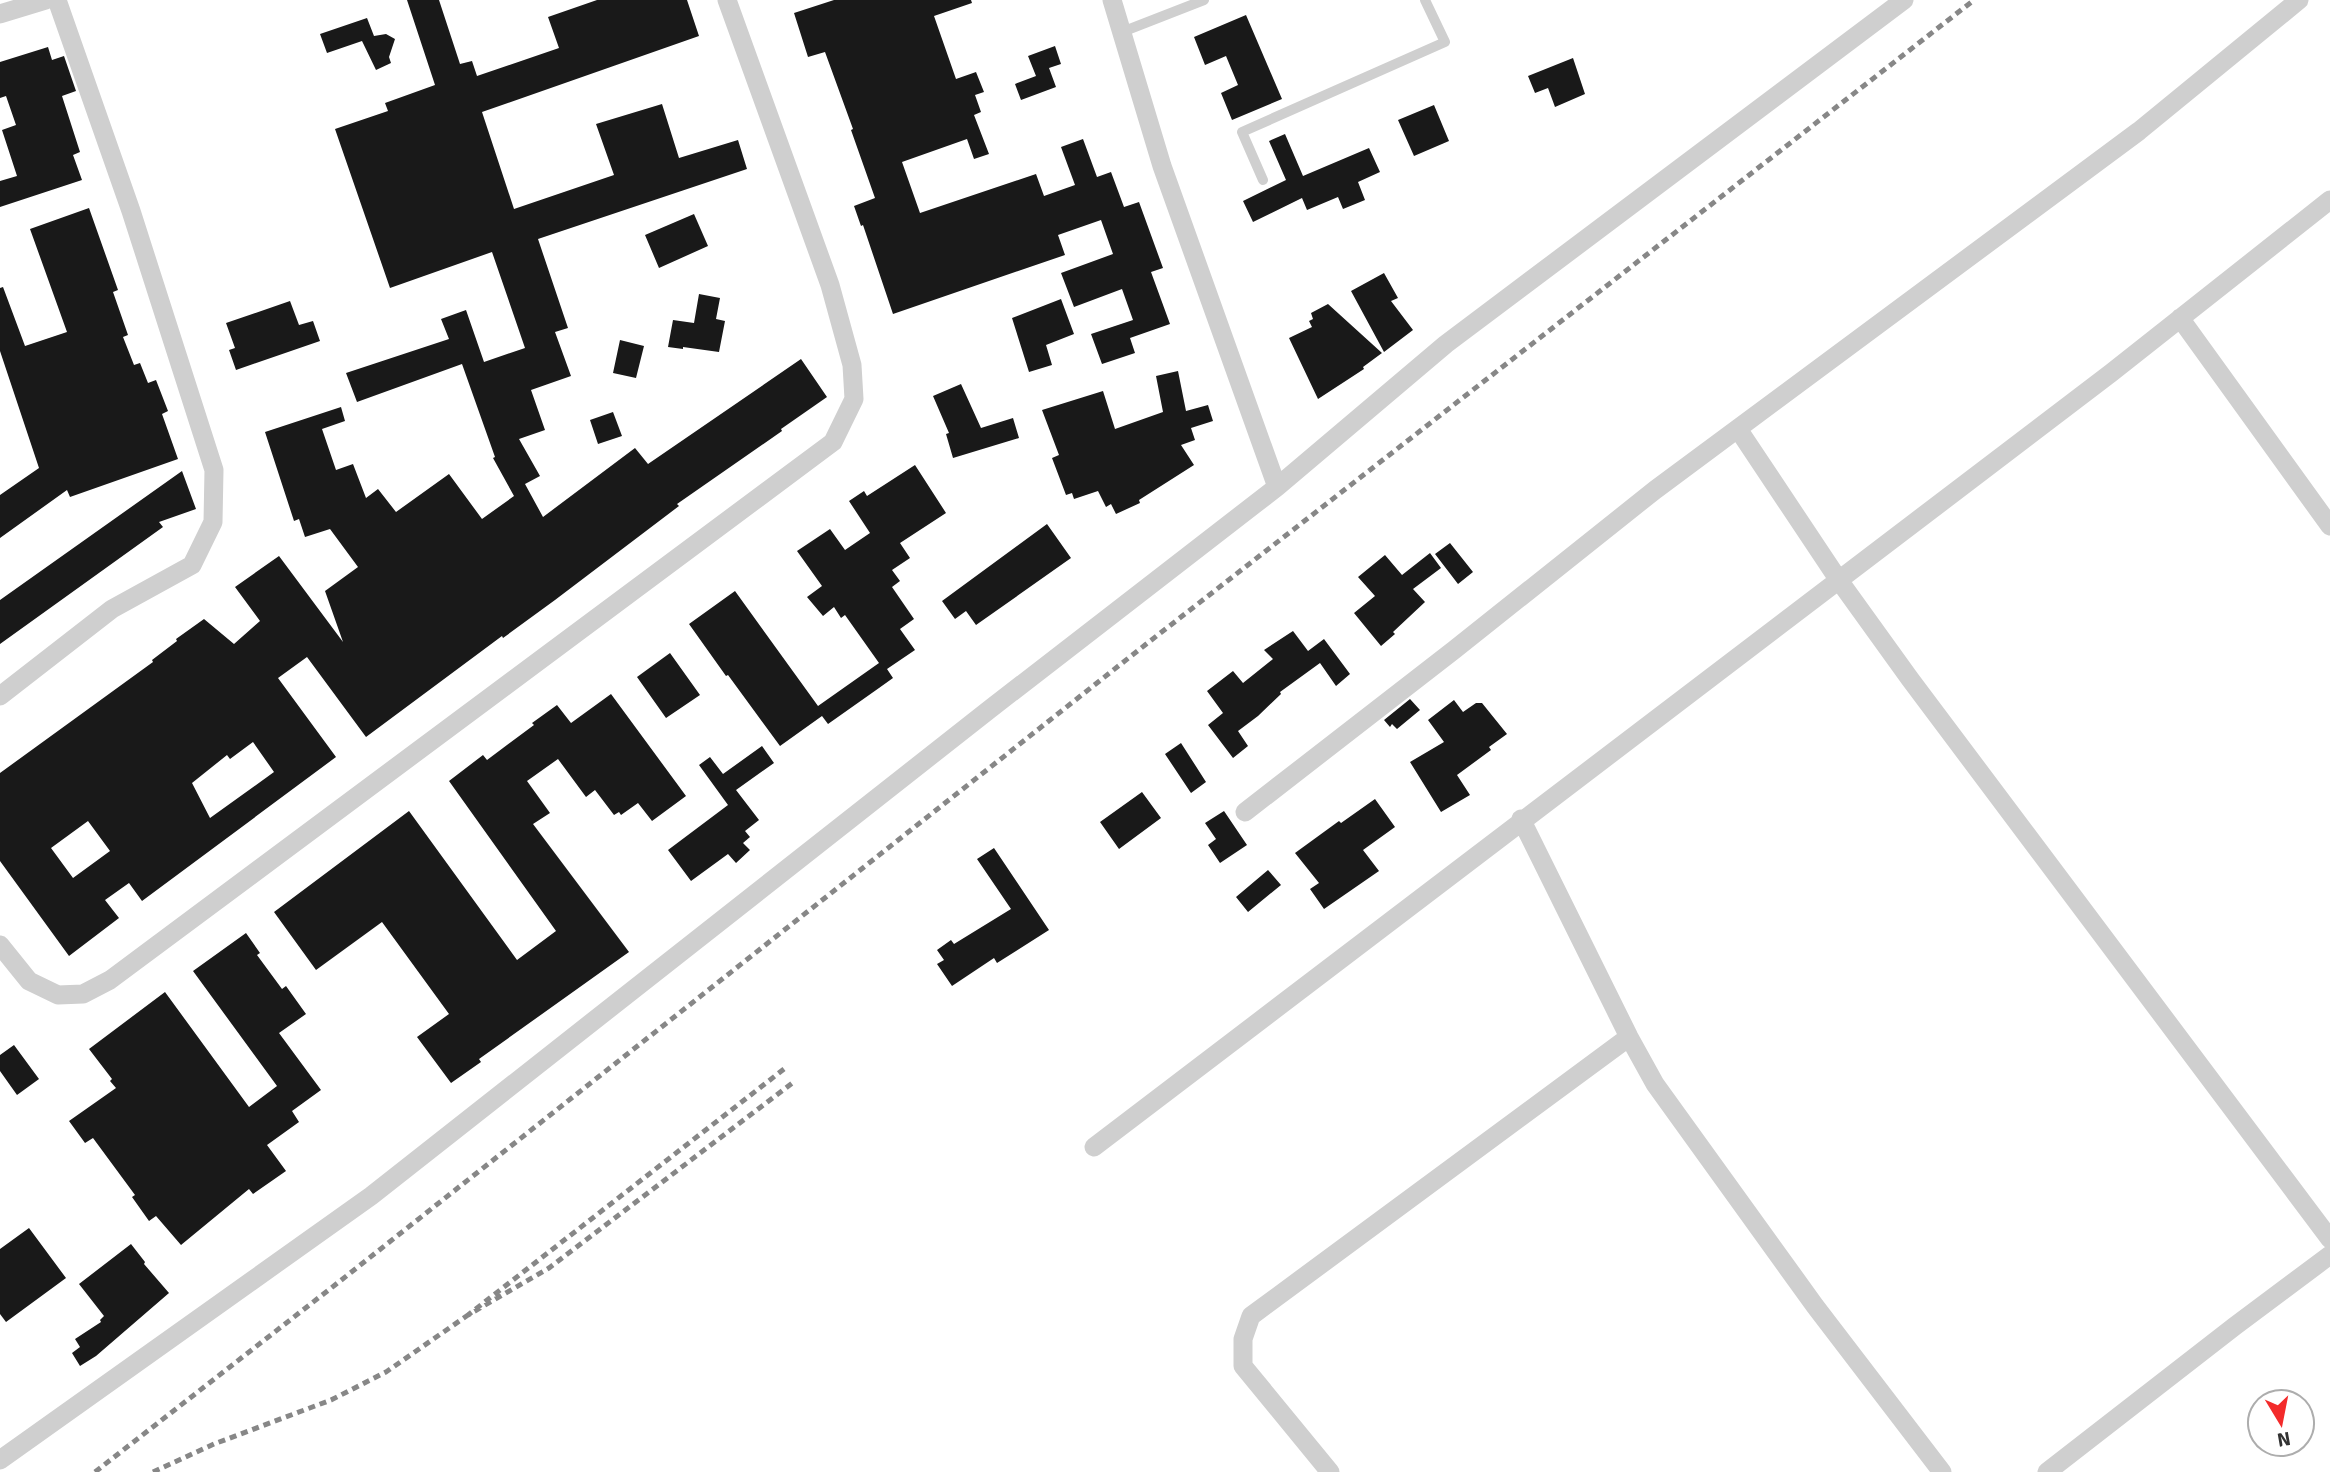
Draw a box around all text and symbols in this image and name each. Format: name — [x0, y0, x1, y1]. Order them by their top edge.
north arrow — [2246, 1388, 2316, 1458]
text: N — [2275, 1426, 2292, 1452]

